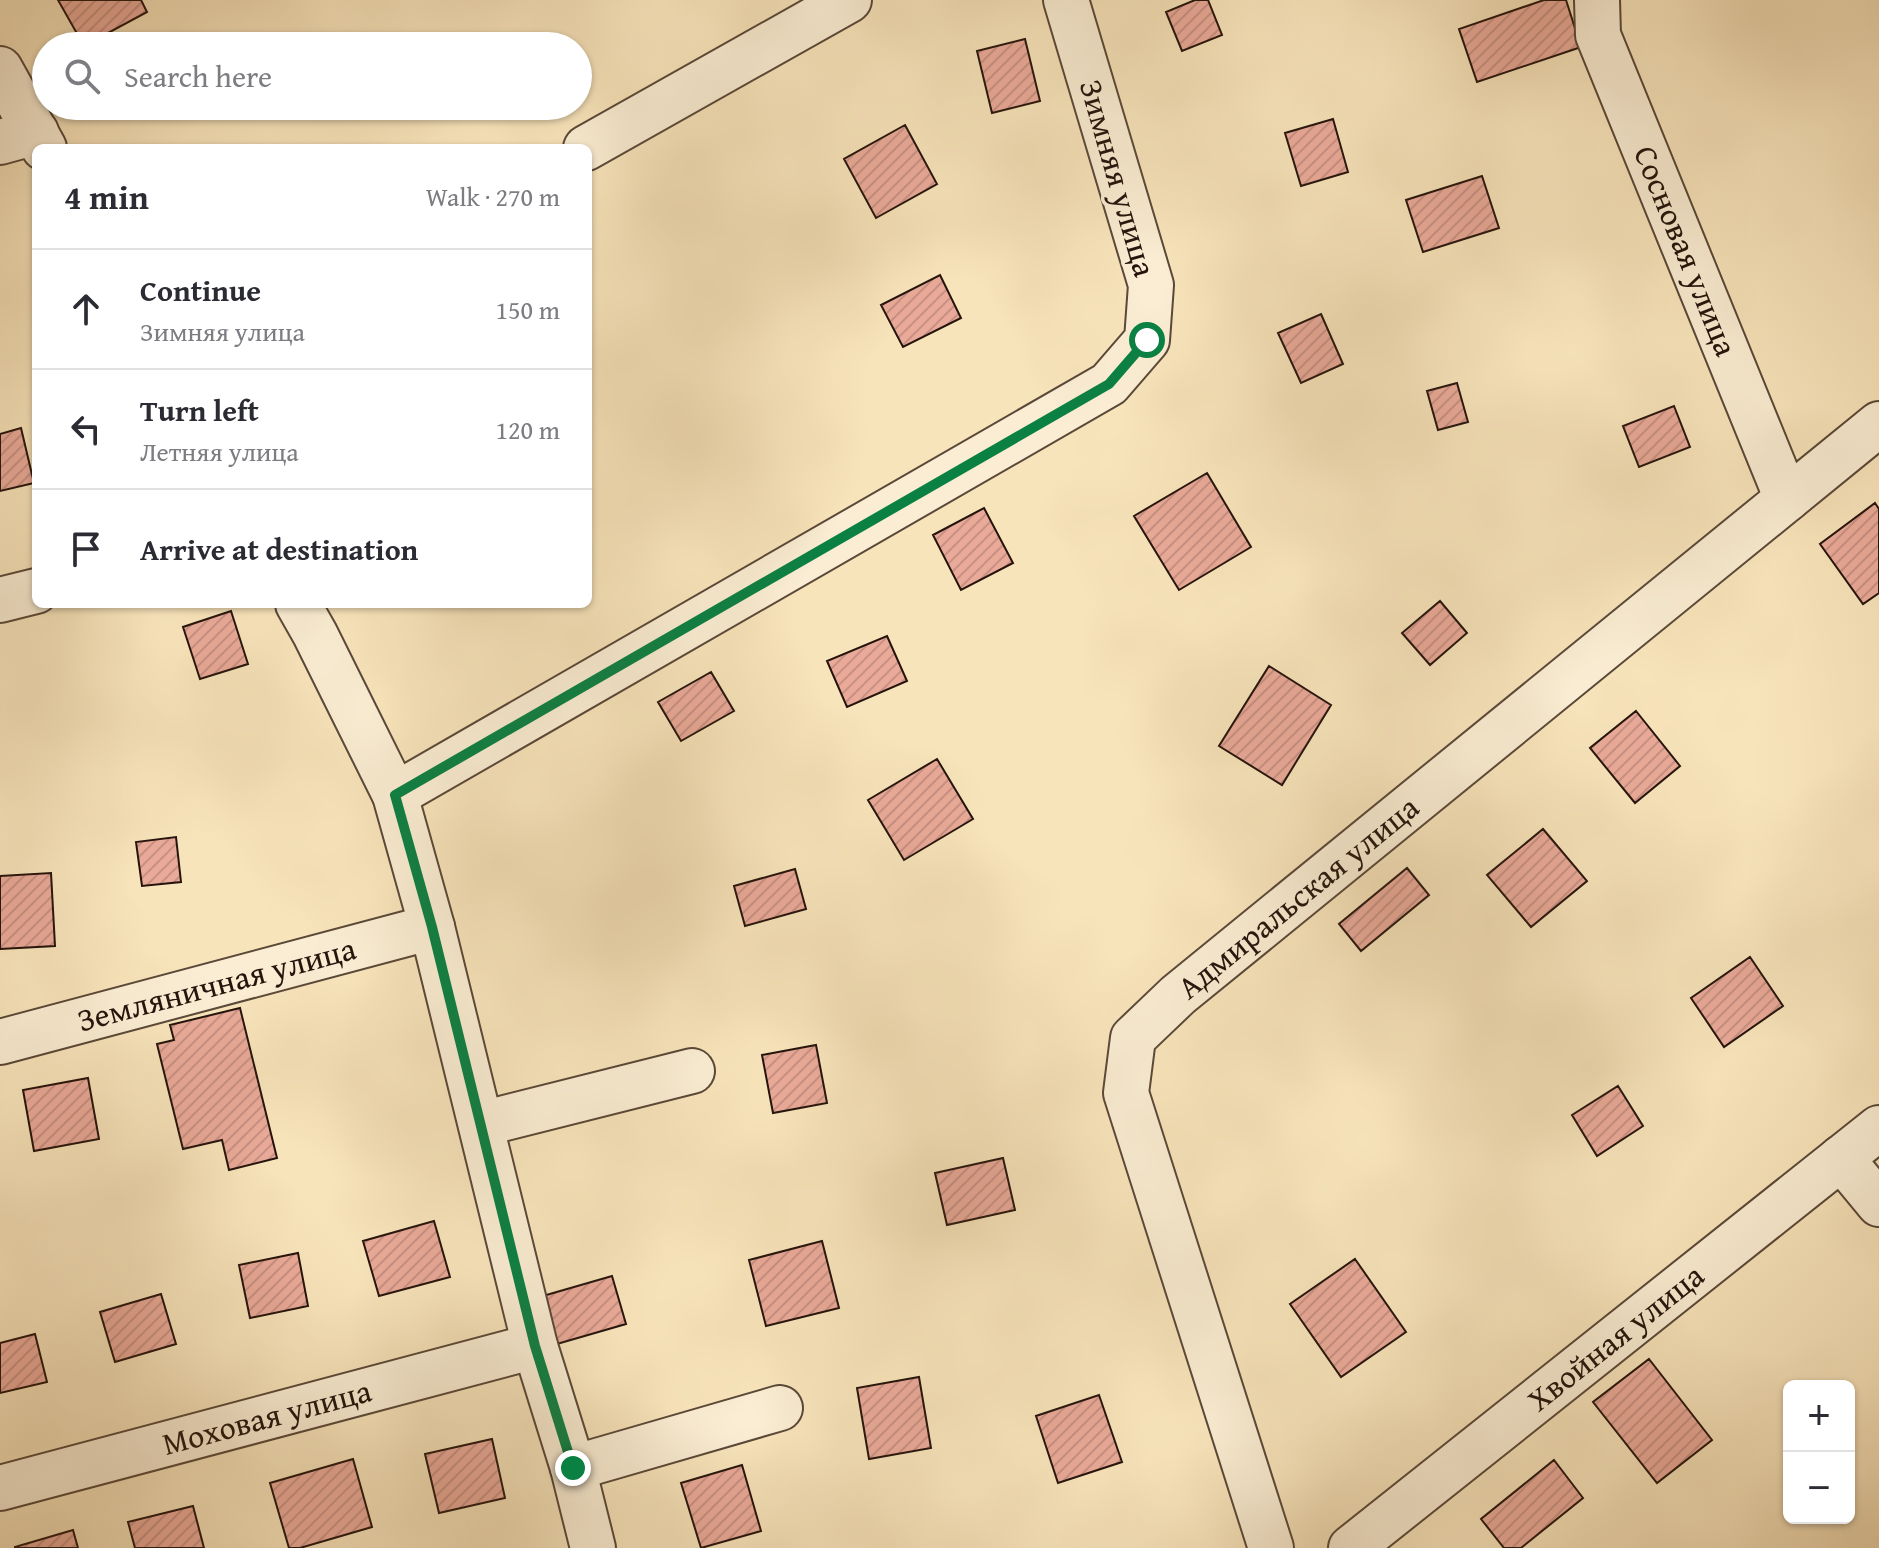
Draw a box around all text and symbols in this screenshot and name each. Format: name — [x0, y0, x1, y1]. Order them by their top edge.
search box — [32, 32, 592, 120]
icon: search — [60, 54, 104, 98]
text: Search here — [124, 54, 272, 98]
street label: Зимняя улица — [1068, 74, 1169, 283]
street label: Сосновая улица — [1622, 138, 1751, 364]
text: 4 min — [64, 172, 149, 221]
text: Walk · 270 m — [426, 177, 560, 216]
text: Continue — [140, 268, 261, 312]
icon: ahead — [64, 287, 108, 331]
text: 150 m — [495, 290, 560, 329]
text: Зимняя улица — [140, 312, 305, 351]
route start — [1129, 322, 1165, 358]
text: Turn left — [140, 388, 259, 432]
icon: left — [64, 407, 108, 451]
text: 120 m — [495, 410, 560, 449]
text: Летняя улица — [140, 432, 299, 471]
icon: arrive — [64, 527, 108, 571]
text: Arrive at destination — [140, 527, 418, 571]
street label: Адмиральская улица — [1167, 784, 1429, 1010]
street label: Земляничная улица — [72, 924, 361, 1043]
street label: Хвойная улица — [1517, 1252, 1714, 1422]
street label: Моховая улица — [157, 1366, 377, 1467]
map controls — [1783, 1380, 1855, 1524]
button: + — [1783, 1380, 1855, 1452]
route end — [555, 1450, 591, 1486]
button: − — [1783, 1452, 1855, 1524]

